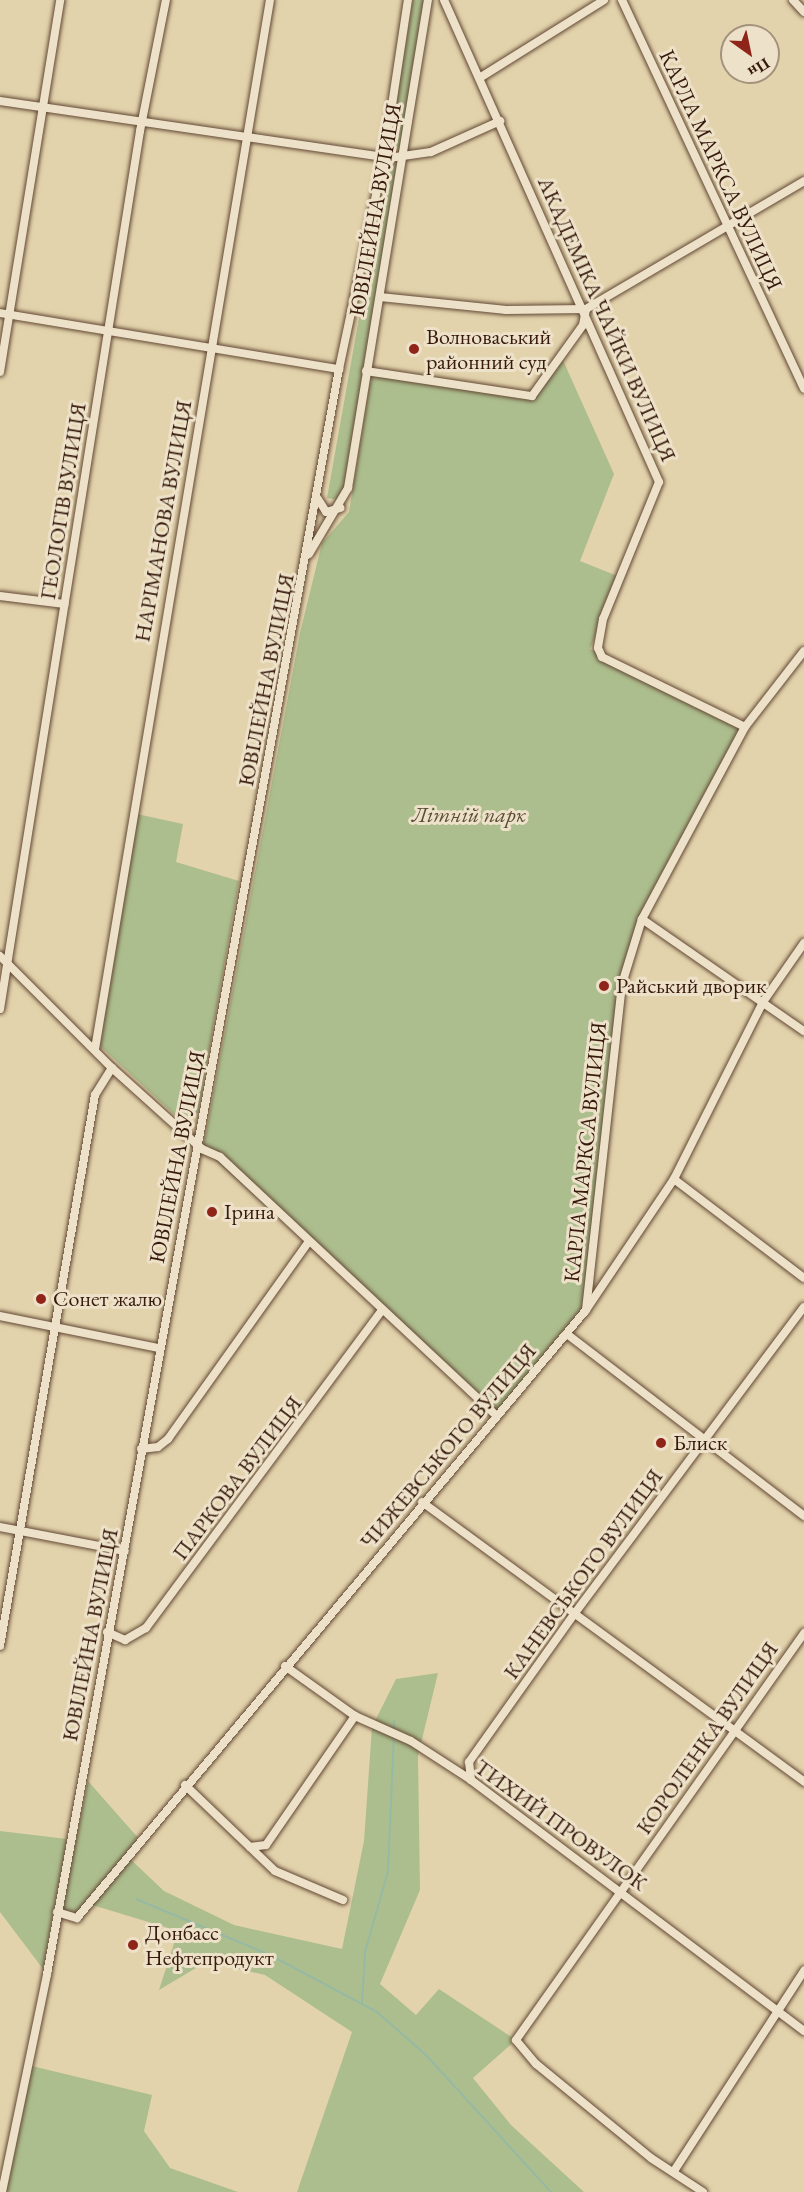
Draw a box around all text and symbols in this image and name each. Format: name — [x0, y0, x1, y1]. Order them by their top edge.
north arrow — [720, 24, 780, 84]
street label: КАРЛА МАРКСА ВУЛИЦЯ — [654, 46, 788, 294]
text: Пн — [744, 53, 774, 83]
street label: ЮВІЛЕЙНА ВУЛИЦЯ — [343, 101, 407, 319]
street label: АКАДЕМІКА ЧАЙКИ ВУЛИЦЯ — [532, 172, 682, 466]
place label: Волноваський районний суд — [426, 323, 551, 374]
marker: Волноваський районний суд — [407, 342, 421, 356]
street label: НАРІМАНОВА ВУЛИЦЯ — [129, 398, 197, 644]
street label: ГЕОЛОГІВ ВУЛИЦЯ — [34, 401, 92, 601]
street label: ЮВІЛЕЙНА ВУЛИЦЯ — [232, 571, 300, 789]
park label: Літній парк — [412, 802, 526, 828]
place label: Райський дворик — [616, 973, 767, 999]
marker: Райський дворик — [597, 979, 611, 993]
street label: КАРЛА МАРКСА ВУЛИЦЯ — [558, 1020, 612, 1284]
street label: ЮВІЛЕЙНА ВУЛИЦЯ — [143, 1048, 211, 1266]
place label: Ірина — [224, 1199, 275, 1225]
marker: Ірина — [205, 1205, 219, 1219]
place label: Сонет жалю — [53, 1286, 162, 1312]
marker: Сонет жалю — [34, 1292, 48, 1306]
street label: ЧИЖЕВСЬКОГО ВУЛИЦЯ — [354, 1338, 542, 1554]
street label: ПАРКОВА ВУЛИЦЯ — [167, 1391, 307, 1565]
place label: Блиск — [673, 1430, 727, 1456]
marker: Блиск — [654, 1436, 668, 1450]
street label: КАНЕВСЬКОГО ВУЛИЦЯ — [498, 1464, 668, 1684]
street label: ЮВІЛЕЙНА ВУЛИЦЯ — [56, 1526, 124, 1744]
street label: КОРОЛЕНКА ВУЛИЦЯ — [631, 1637, 783, 1839]
street label: ТИХИЙ ПРОВУЛОК — [470, 1754, 652, 1896]
place label: Донбасс Нефтепродукт — [145, 1919, 274, 1970]
marker: Донбасс Нефтепродукт — [126, 1938, 140, 1952]

